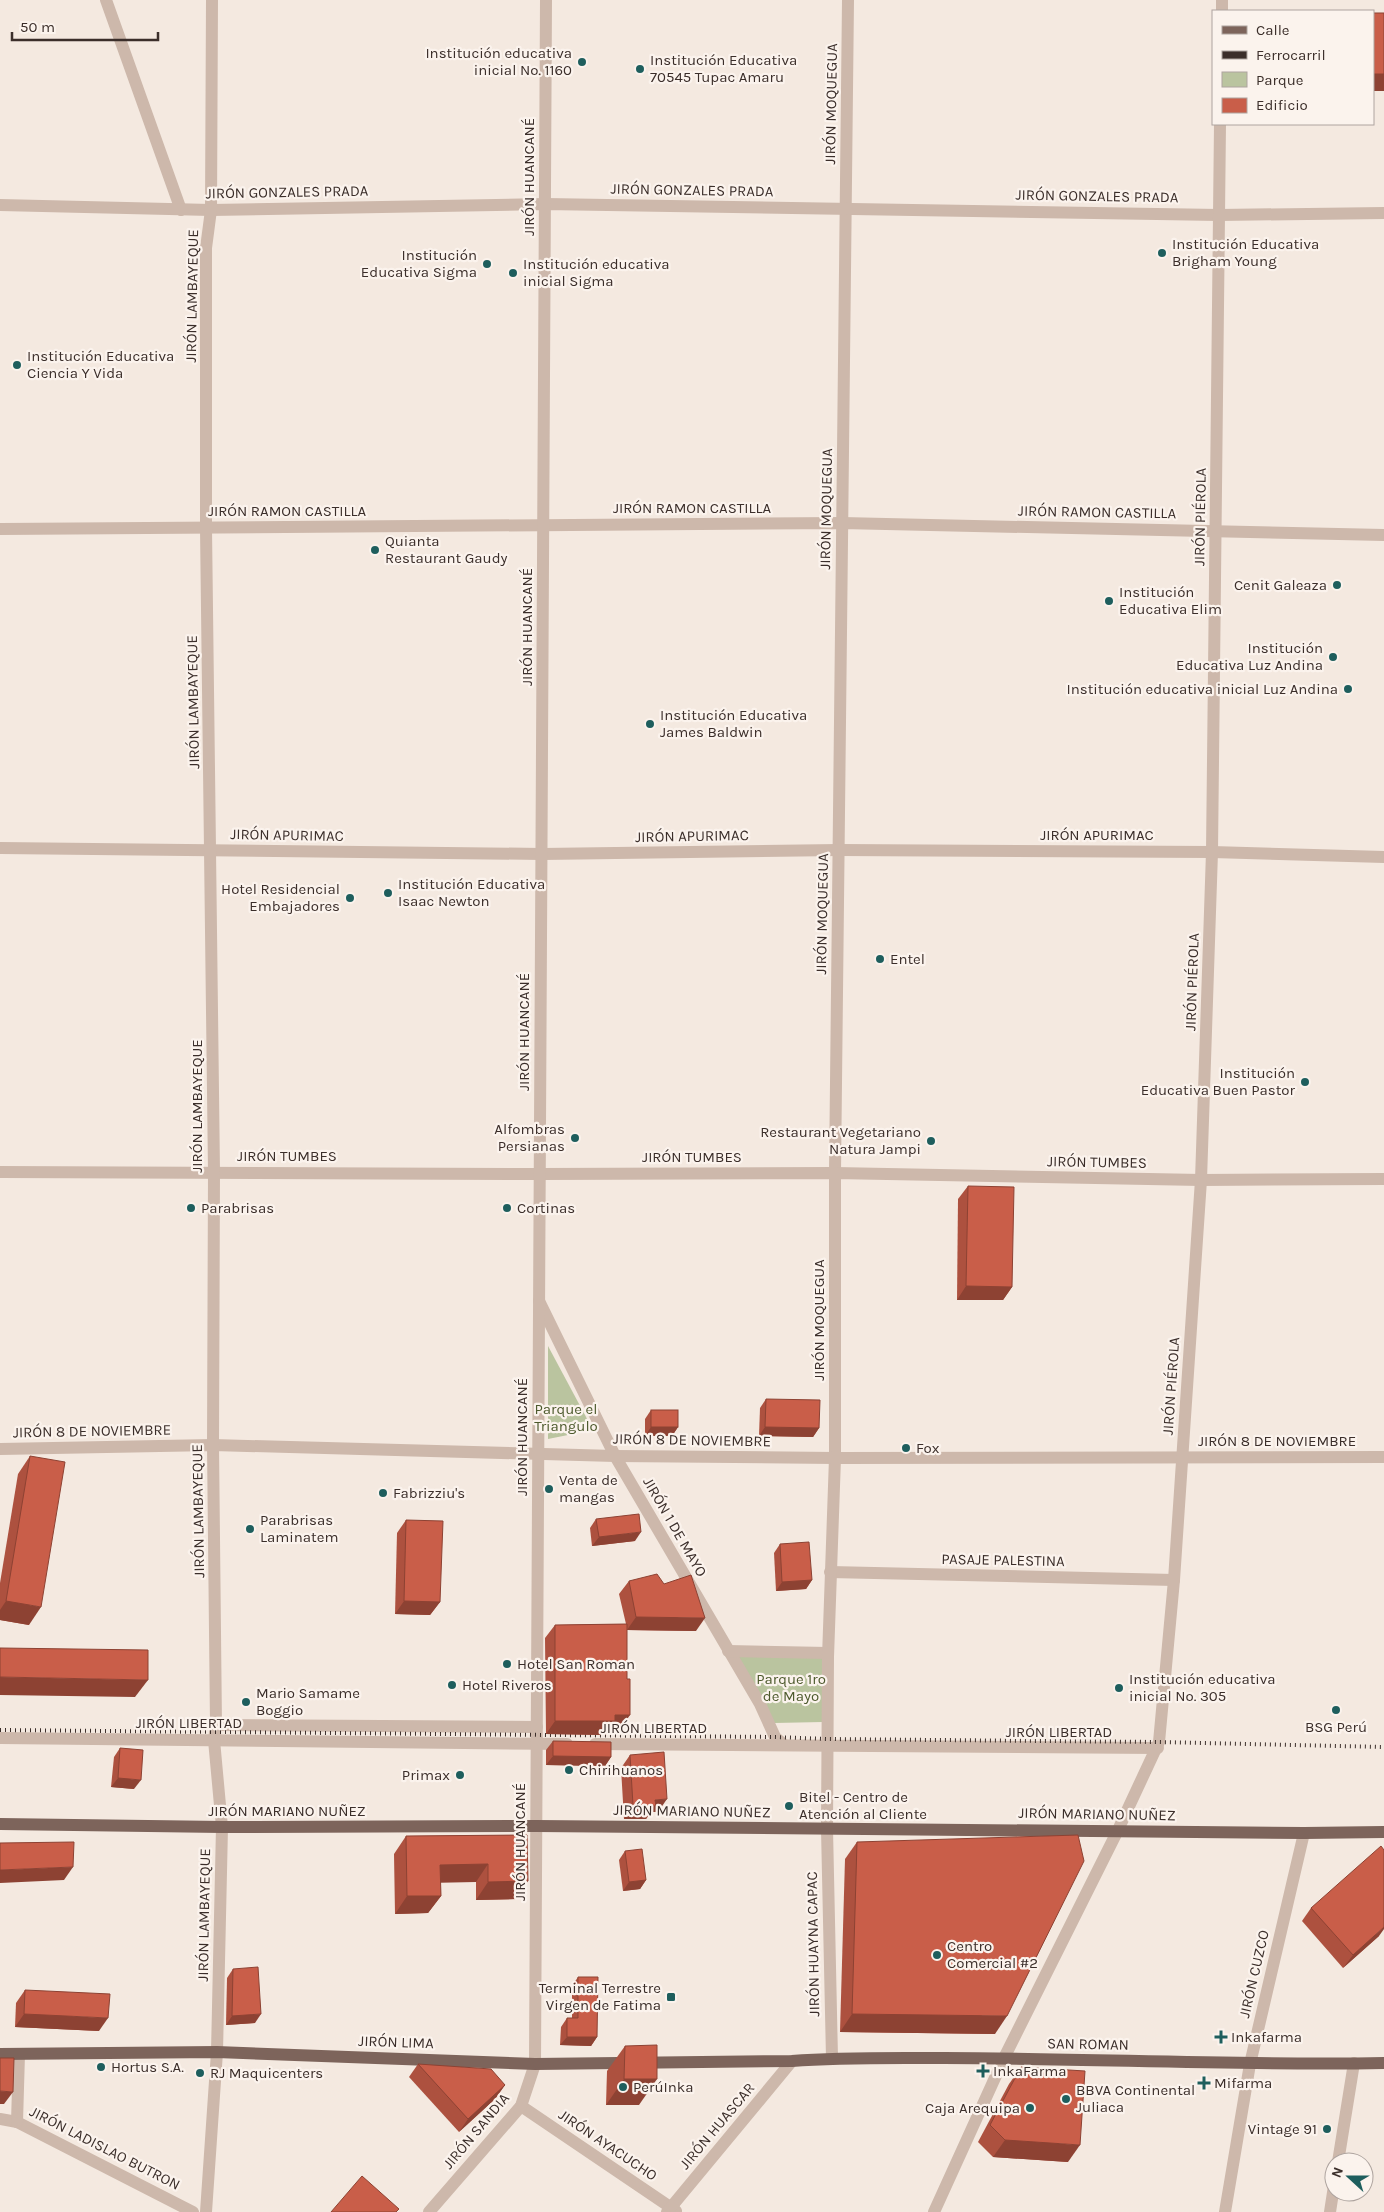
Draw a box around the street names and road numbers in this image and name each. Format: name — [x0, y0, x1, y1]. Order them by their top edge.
street label: JIRÓN MOQUEGUA — [821, 43, 841, 165]
street label: JIRÓN HUANCANÉ — [520, 118, 538, 236]
street label: JIRÓN GONZALES PRADA — [610, 180, 774, 200]
street label: JIRÓN GONZALES PRADA — [205, 182, 369, 202]
street label: JIRÓN GONZALES PRADA — [1015, 186, 1179, 206]
street label: JIRÓN LAMBAYEQUE — [182, 229, 202, 363]
street label: JIRÓN MOQUEGUA — [816, 448, 836, 570]
street label: JIRÓN PIÉROLA — [1190, 467, 1210, 566]
street label: JIRÓN RAMON CASTILLA — [613, 499, 771, 517]
street label: JIRÓN RAMON CASTILLA — [208, 502, 366, 520]
street label: JIRÓN RAMON CASTILLA — [1018, 502, 1177, 522]
street label: JIRÓN HUANCANÉ — [518, 568, 536, 686]
street label: JIRÓN LAMBAYEQUE — [183, 635, 203, 769]
street label: JIRÓN APURIMAC — [230, 825, 344, 845]
street label: JIRÓN APURIMAC — [635, 826, 749, 846]
street label: JIRÓN APURIMAC — [1040, 826, 1154, 844]
street label: JIRÓN MOQUEGUA — [812, 853, 832, 975]
street label: JIRÓN PIÉROLA — [1181, 932, 1203, 1031]
street label: JIRÓN HUANCANÉ — [515, 973, 533, 1091]
street label: JIRÓN LAMBAYEQUE — [188, 1039, 206, 1173]
street label: JIRÓN TUMBES — [237, 1147, 337, 1165]
street label: JIRÓN TUMBES — [642, 1148, 742, 1166]
street label: JIRÓN TUMBES — [1047, 1152, 1147, 1172]
street label: JIRÓN MOQUEGUA — [810, 1259, 828, 1381]
street label: JIRÓN PIÉROLA — [1159, 1336, 1183, 1436]
street label: JIRÓN HUANCANÉ — [513, 1378, 531, 1496]
street label: JIRÓN 8 DE NOVIEMBRE — [13, 1421, 171, 1441]
street label: JIRÓN 8 DE NOVIEMBRE — [613, 1430, 771, 1450]
street label: JIRÓN 8 DE NOVIEMBRE — [1198, 1432, 1356, 1450]
street label: JIRÓN LAMBAYEQUE — [188, 1444, 208, 1578]
street label: JIRÓN 1 DE MAYO — [639, 1474, 711, 1580]
street label: PASAJE PALESTINA — [941, 1550, 1065, 1570]
street label: JIRÓN LIBERTAD — [136, 1714, 242, 1732]
street label: JIRÓN LIBERTAD — [601, 1719, 707, 1737]
street label: JIRÓN LIBERTAD — [1006, 1723, 1112, 1741]
street label: JIRÓN HUANCANÉ — [511, 1783, 529, 1901]
street label: JIRÓN MARIANO NUÑEZ — [613, 1801, 771, 1821]
street label: JIRÓN MARIANO NUÑEZ — [208, 1802, 366, 1820]
street label: JIRÓN MARIANO NUÑEZ — [1018, 1804, 1176, 1824]
street label: JIRÓN LAMBAYEQUE — [194, 1848, 214, 1982]
street label: JIRÓN HUAYNA CAPAC — [803, 1871, 823, 2017]
street label: JIRÓN CUZCO — [1235, 1928, 1273, 2020]
street label: JIRÓN LIMA — [358, 2032, 434, 2052]
street label: SAN ROMAN — [1047, 2034, 1129, 2054]
street label: JIRÓN HUASCAR — [676, 2079, 758, 2173]
street label: JIRÓN SANDIA — [439, 2089, 513, 2173]
street label: JIRÓN LADISLAO BUTRON — [27, 2102, 183, 2194]
street label: JIRÓN AYACUCHO — [555, 2105, 661, 2185]

